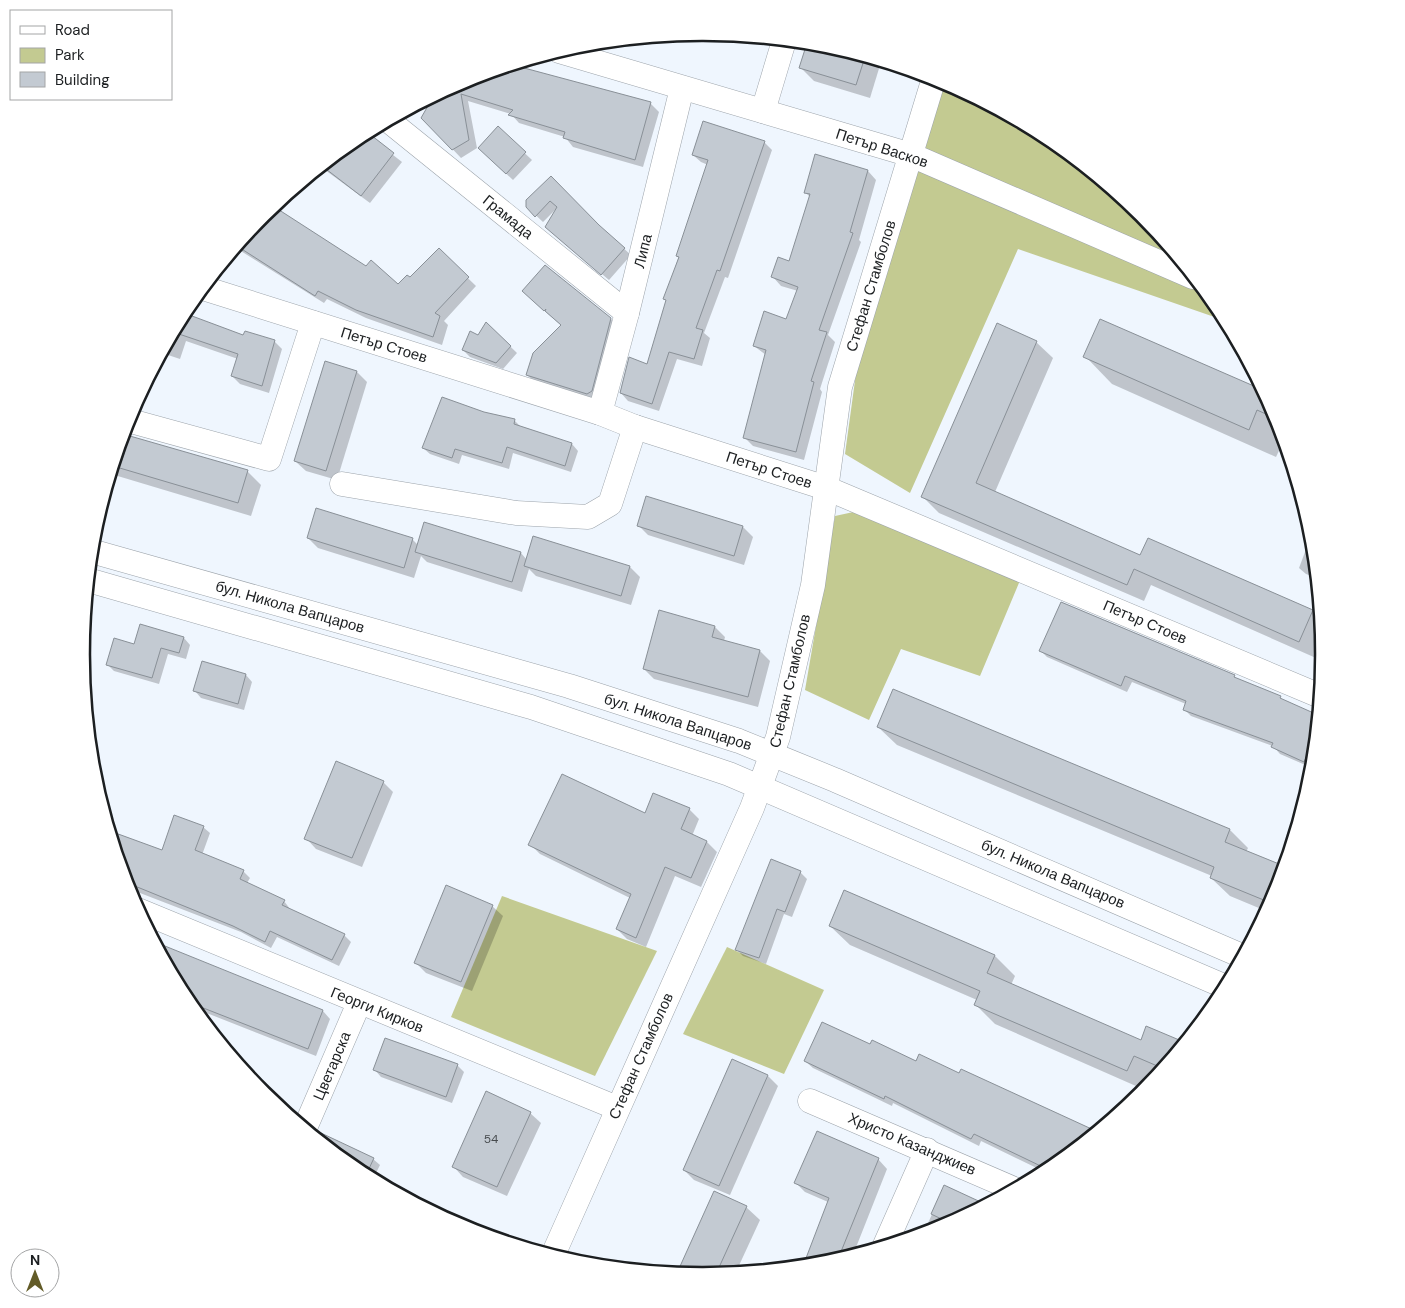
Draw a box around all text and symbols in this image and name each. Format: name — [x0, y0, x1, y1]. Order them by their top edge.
legend — [10, 10, 172, 100]
text: Road — [55, 20, 90, 40]
text: Park — [55, 45, 85, 65]
text: Building — [55, 70, 110, 90]
street label: Петър Васков — [833, 124, 931, 172]
street label: Грамада — [479, 190, 538, 244]
street label: Стефан Стамболов — [841, 218, 901, 354]
street label: Липа — [629, 231, 657, 270]
street label: Петър Стоев — [338, 322, 430, 368]
street label: Петър Стоев — [723, 447, 815, 493]
street label: бул. Никола Вапцаров — [213, 576, 367, 638]
street label: Петър Стоев — [1100, 595, 1190, 649]
street label: Стефан Стамболов — [765, 612, 815, 750]
street label: бул. Никола Вапцаров — [602, 689, 754, 755]
street label: бул. Никола Вапцаров — [978, 835, 1128, 913]
street label: Георги Кирков — [328, 982, 426, 1038]
street label: Стефан Стамболов — [604, 989, 678, 1123]
street label: Цветарска — [309, 1028, 356, 1103]
street label: Христо Казанджиев — [845, 1108, 979, 1180]
house number: 54 — [484, 1131, 498, 1147]
north arrow — [10, 1248, 60, 1298]
text: N — [30, 1251, 40, 1269]

